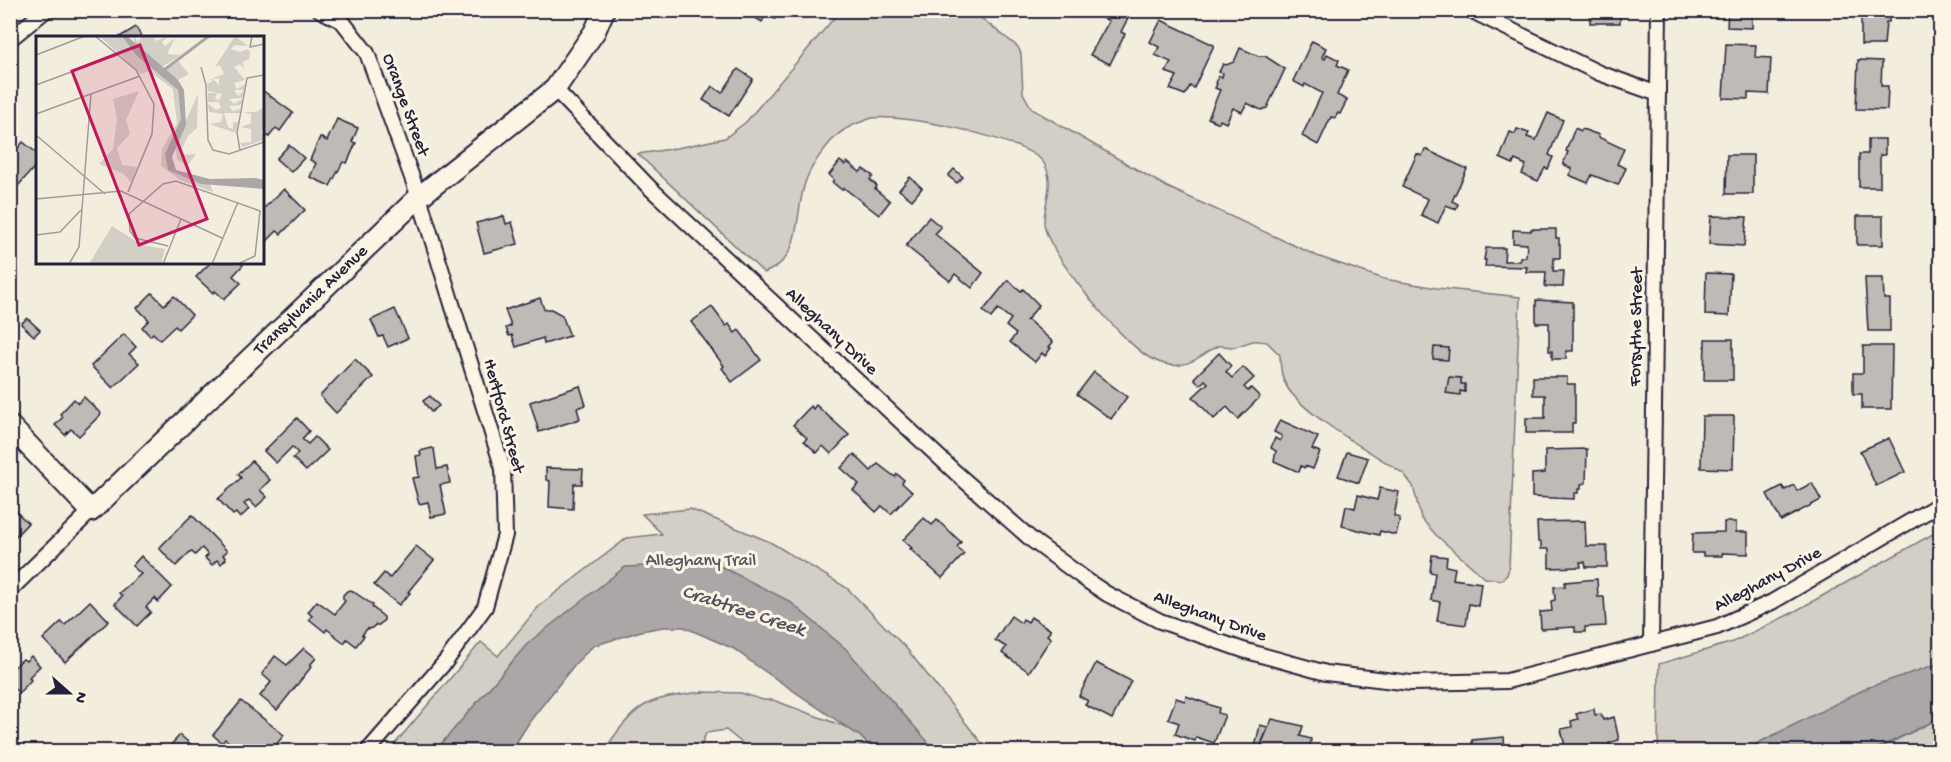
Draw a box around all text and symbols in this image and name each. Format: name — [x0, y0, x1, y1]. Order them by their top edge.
inset map — [36, 36, 264, 264]
street label: Orange Street — [377, 51, 434, 161]
street label: Transylvania Avenue — [249, 240, 373, 361]
street label: Forsythe Street — [1625, 266, 1649, 388]
street label: Alleghany Drive — [780, 284, 882, 381]
street label: Hertford Street — [478, 357, 529, 477]
street label: Alleghany Drive — [1711, 543, 1826, 617]
park label: Alleghany Trail — [646, 551, 756, 572]
water label: Crabtree Creek — [679, 581, 809, 643]
street label: Alleghany Drive — [1151, 587, 1270, 647]
north arrow — [39, 663, 99, 723]
text: N — [69, 689, 90, 706]

